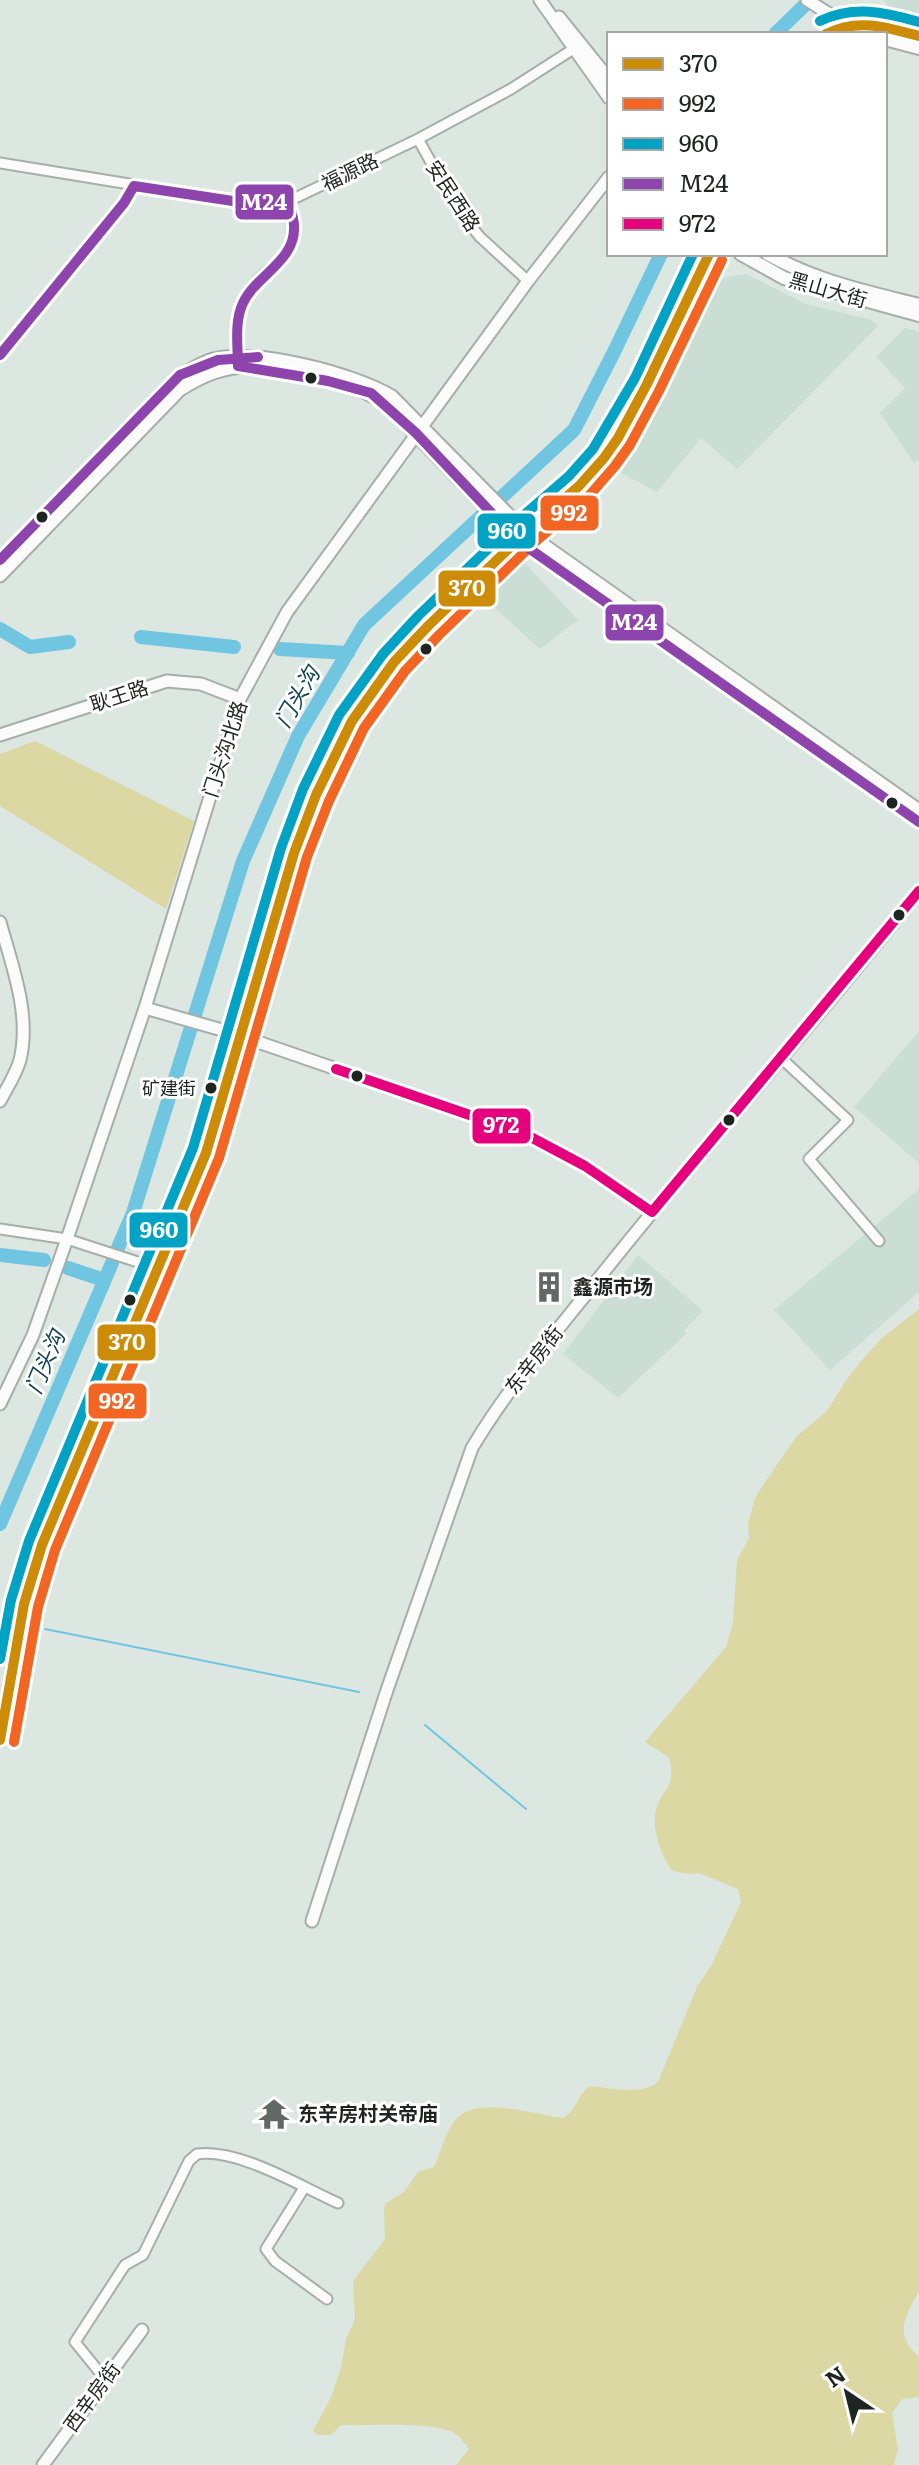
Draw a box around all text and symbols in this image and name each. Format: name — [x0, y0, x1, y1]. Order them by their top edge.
legend — [607, 32, 887, 256]
text: 370 — [679, 44, 717, 79]
text: 992 — [679, 84, 716, 119]
text: 960 — [679, 124, 718, 159]
street label: 福源路 — [316, 144, 383, 197]
street label: 安民西路 — [420, 153, 489, 237]
text: M24 — [679, 164, 728, 199]
line badge: M24 — [234, 183, 295, 221]
text: M24 — [241, 184, 287, 217]
text: 972 — [679, 204, 716, 239]
street label: 黑山大街 — [786, 263, 871, 314]
unlabelled marker — [303, 370, 319, 386]
line badge: 992 — [539, 494, 600, 532]
text: 992 — [551, 495, 588, 528]
unlabelled marker — [34, 509, 50, 525]
line badge: 960 — [476, 512, 537, 550]
text: 960 — [487, 513, 527, 546]
line badge: 370 — [437, 569, 497, 608]
text: 370 — [448, 570, 486, 603]
line badge: M24 — [604, 603, 665, 642]
text: M24 — [611, 604, 657, 637]
unlabelled marker — [418, 641, 434, 657]
water label: 门头沟 — [265, 658, 327, 733]
street label: 耿王路 — [85, 671, 152, 718]
street label: 门头沟北路 — [193, 696, 253, 801]
unlabelled marker — [884, 795, 900, 811]
unlabelled marker — [891, 907, 907, 923]
unlabelled marker — [349, 1068, 365, 1084]
place label: 矿建街 — [142, 1074, 196, 1101]
marker: 矿建街 — [203, 1080, 219, 1096]
line badge: 972 — [471, 1107, 532, 1145]
text: 972 — [483, 1107, 519, 1140]
unlabelled marker — [721, 1112, 737, 1128]
line badge: 960 — [128, 1211, 189, 1249]
text: 960 — [139, 1212, 179, 1245]
building icon: 鑫源市场 — [532, 1270, 566, 1304]
place label: 鑫源市场 — [573, 1270, 653, 1300]
unlabelled marker — [122, 1292, 138, 1308]
street label: 东辛房街 — [496, 1318, 569, 1400]
water label: 门头沟 — [16, 1323, 72, 1398]
line badge: 370 — [96, 1323, 157, 1362]
text: 370 — [108, 1324, 146, 1357]
line badge: 992 — [87, 1382, 148, 1420]
text: 992 — [99, 1383, 136, 1416]
temple icon: 东辛房村关帝庙 — [257, 2097, 291, 2131]
place label: 东辛房村关帝庙 — [298, 2097, 438, 2127]
north arrow — [807, 2353, 887, 2433]
street label: 西辛房街 — [55, 2355, 126, 2437]
text: N — [818, 2357, 852, 2394]

